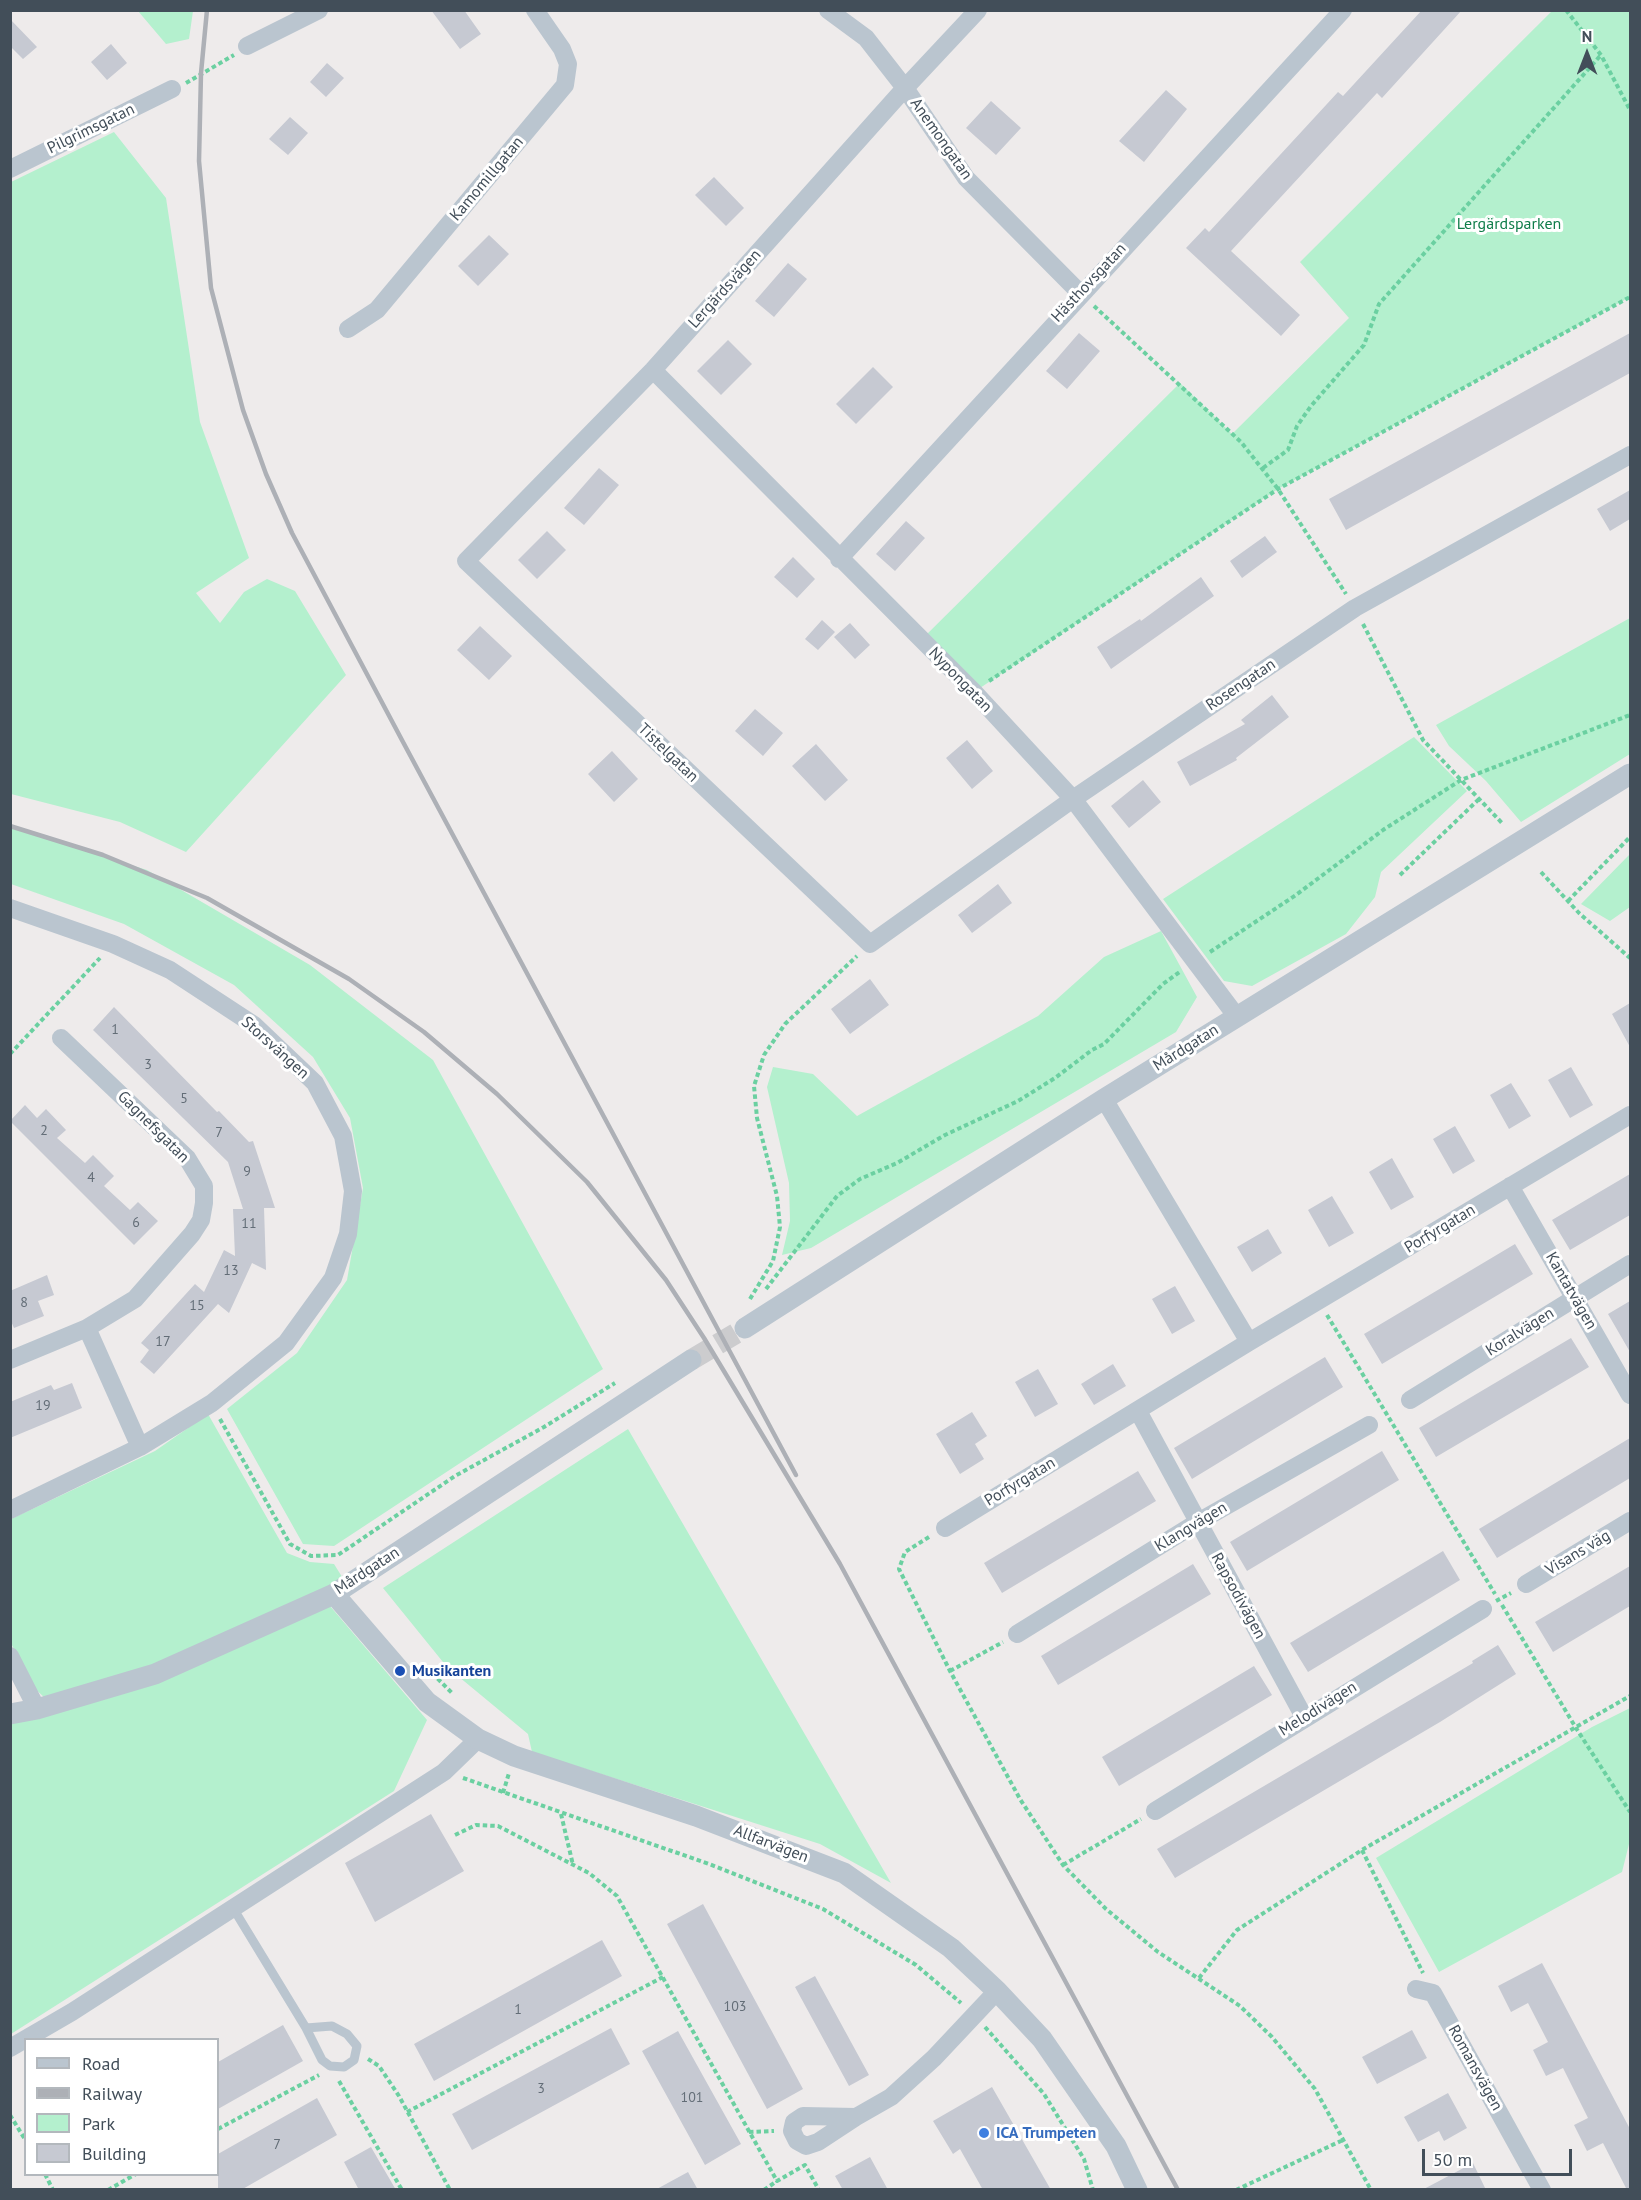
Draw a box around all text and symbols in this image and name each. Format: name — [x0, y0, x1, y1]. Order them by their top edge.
north arrow — [1557, 24, 1617, 84]
text: N — [1582, 26, 1592, 46]
street label: Anemongatan — [906, 95, 976, 183]
street label: Pilgrimsgatan — [44, 100, 138, 158]
street label: Kamomillgatan — [446, 133, 528, 225]
park label: Lergärdsparken — [1457, 214, 1561, 234]
street label: Hästhovsgatan — [1048, 239, 1130, 327]
street label: Lergärdsvägen — [685, 246, 765, 332]
street label: Nypongatan — [924, 644, 996, 716]
street label: Rosengatan — [1203, 655, 1279, 715]
street label: Tistelgatan — [634, 719, 702, 787]
street label: Storsvängen — [237, 1013, 313, 1083]
street label: Mårdgatan — [1150, 1020, 1222, 1076]
house number: 1 — [111, 1022, 119, 1038]
house number: 3 — [144, 1057, 152, 1073]
street label: Gagnefsgatan — [113, 1087, 193, 1167]
house number: 5 — [180, 1091, 188, 1107]
house number: 2 — [40, 1123, 48, 1139]
house number: 7 — [215, 1125, 223, 1141]
house number: 9 — [243, 1164, 251, 1180]
house number: 4 — [87, 1170, 95, 1186]
street label: Porfyrgatan — [1401, 1200, 1479, 1258]
house number: 6 — [132, 1215, 140, 1231]
house number: 11 — [241, 1216, 257, 1232]
street label: Kantatvägen — [1541, 1249, 1601, 1333]
house number: 13 — [223, 1263, 239, 1279]
house number: 8 — [20, 1295, 28, 1311]
house number: 15 — [189, 1298, 205, 1314]
street label: Koralvägen — [1482, 1304, 1558, 1360]
house number: 17 — [155, 1334, 171, 1350]
house number: 19 — [35, 1398, 51, 1414]
street label: Porfyrgatan — [981, 1453, 1059, 1511]
street label: Klangvägen — [1151, 1498, 1231, 1556]
street label: Visans väg — [1542, 1526, 1614, 1580]
street label: Mårdgatan — [331, 1543, 403, 1599]
street label: Rapsodivägen — [1207, 1550, 1269, 1642]
place label: Musikanten — [412, 1661, 491, 1681]
marker: Musikanten — [393, 1664, 407, 1678]
street label: Melodivägen — [1276, 1678, 1360, 1740]
street label: Allfarvägen — [731, 1821, 811, 1867]
house number: 103 — [724, 1999, 746, 2015]
house number: 1 — [514, 2002, 522, 2018]
street label: Romansvägen — [1444, 2022, 1506, 2114]
legend — [24, 2038, 219, 2176]
text: Road — [82, 2052, 120, 2075]
house number: 3 — [537, 2081, 545, 2097]
text: Railway — [82, 2082, 142, 2105]
house number: 101 — [681, 2090, 703, 2106]
text: Park — [82, 2112, 115, 2135]
place label: ICA Trumpeten — [996, 2123, 1096, 2143]
marker: ICA Trumpeten — [977, 2126, 991, 2140]
house number: 7 — [273, 2137, 281, 2153]
scale bar — [1425, 2137, 1575, 2175]
text: Building — [82, 2142, 146, 2165]
text: 50 m — [1433, 2148, 1472, 2171]

